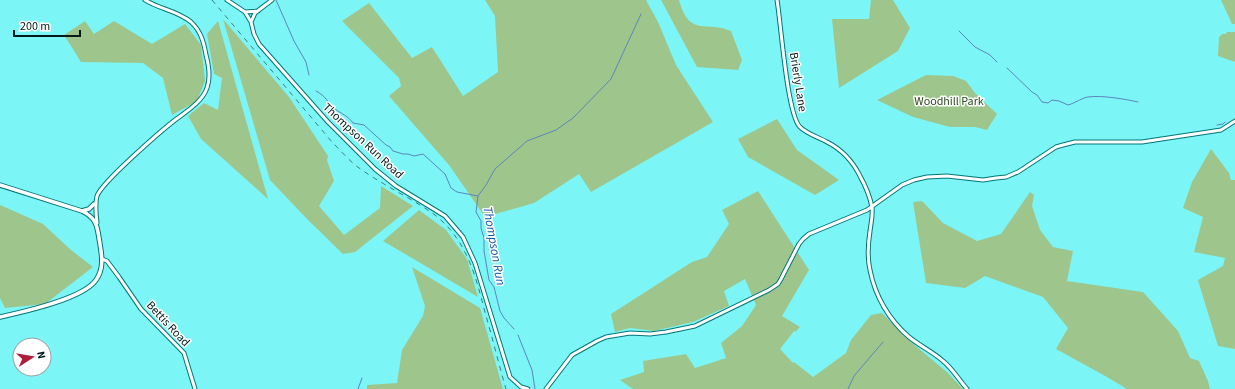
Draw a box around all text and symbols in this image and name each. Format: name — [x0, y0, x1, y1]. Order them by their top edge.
scale bar — [14, 12, 80, 38]
text: 200 m — [20, 18, 50, 35]
street label: Brierly Lane — [785, 51, 811, 113]
park label: Woodhill Park — [914, 93, 984, 110]
street label: Thompson Run Road — [319, 99, 407, 183]
water label: Thompson Run — [478, 205, 510, 287]
street label: Bettis Road — [142, 297, 194, 351]
north arrow — [12, 337, 52, 377]
text: N — [33, 350, 49, 360]

